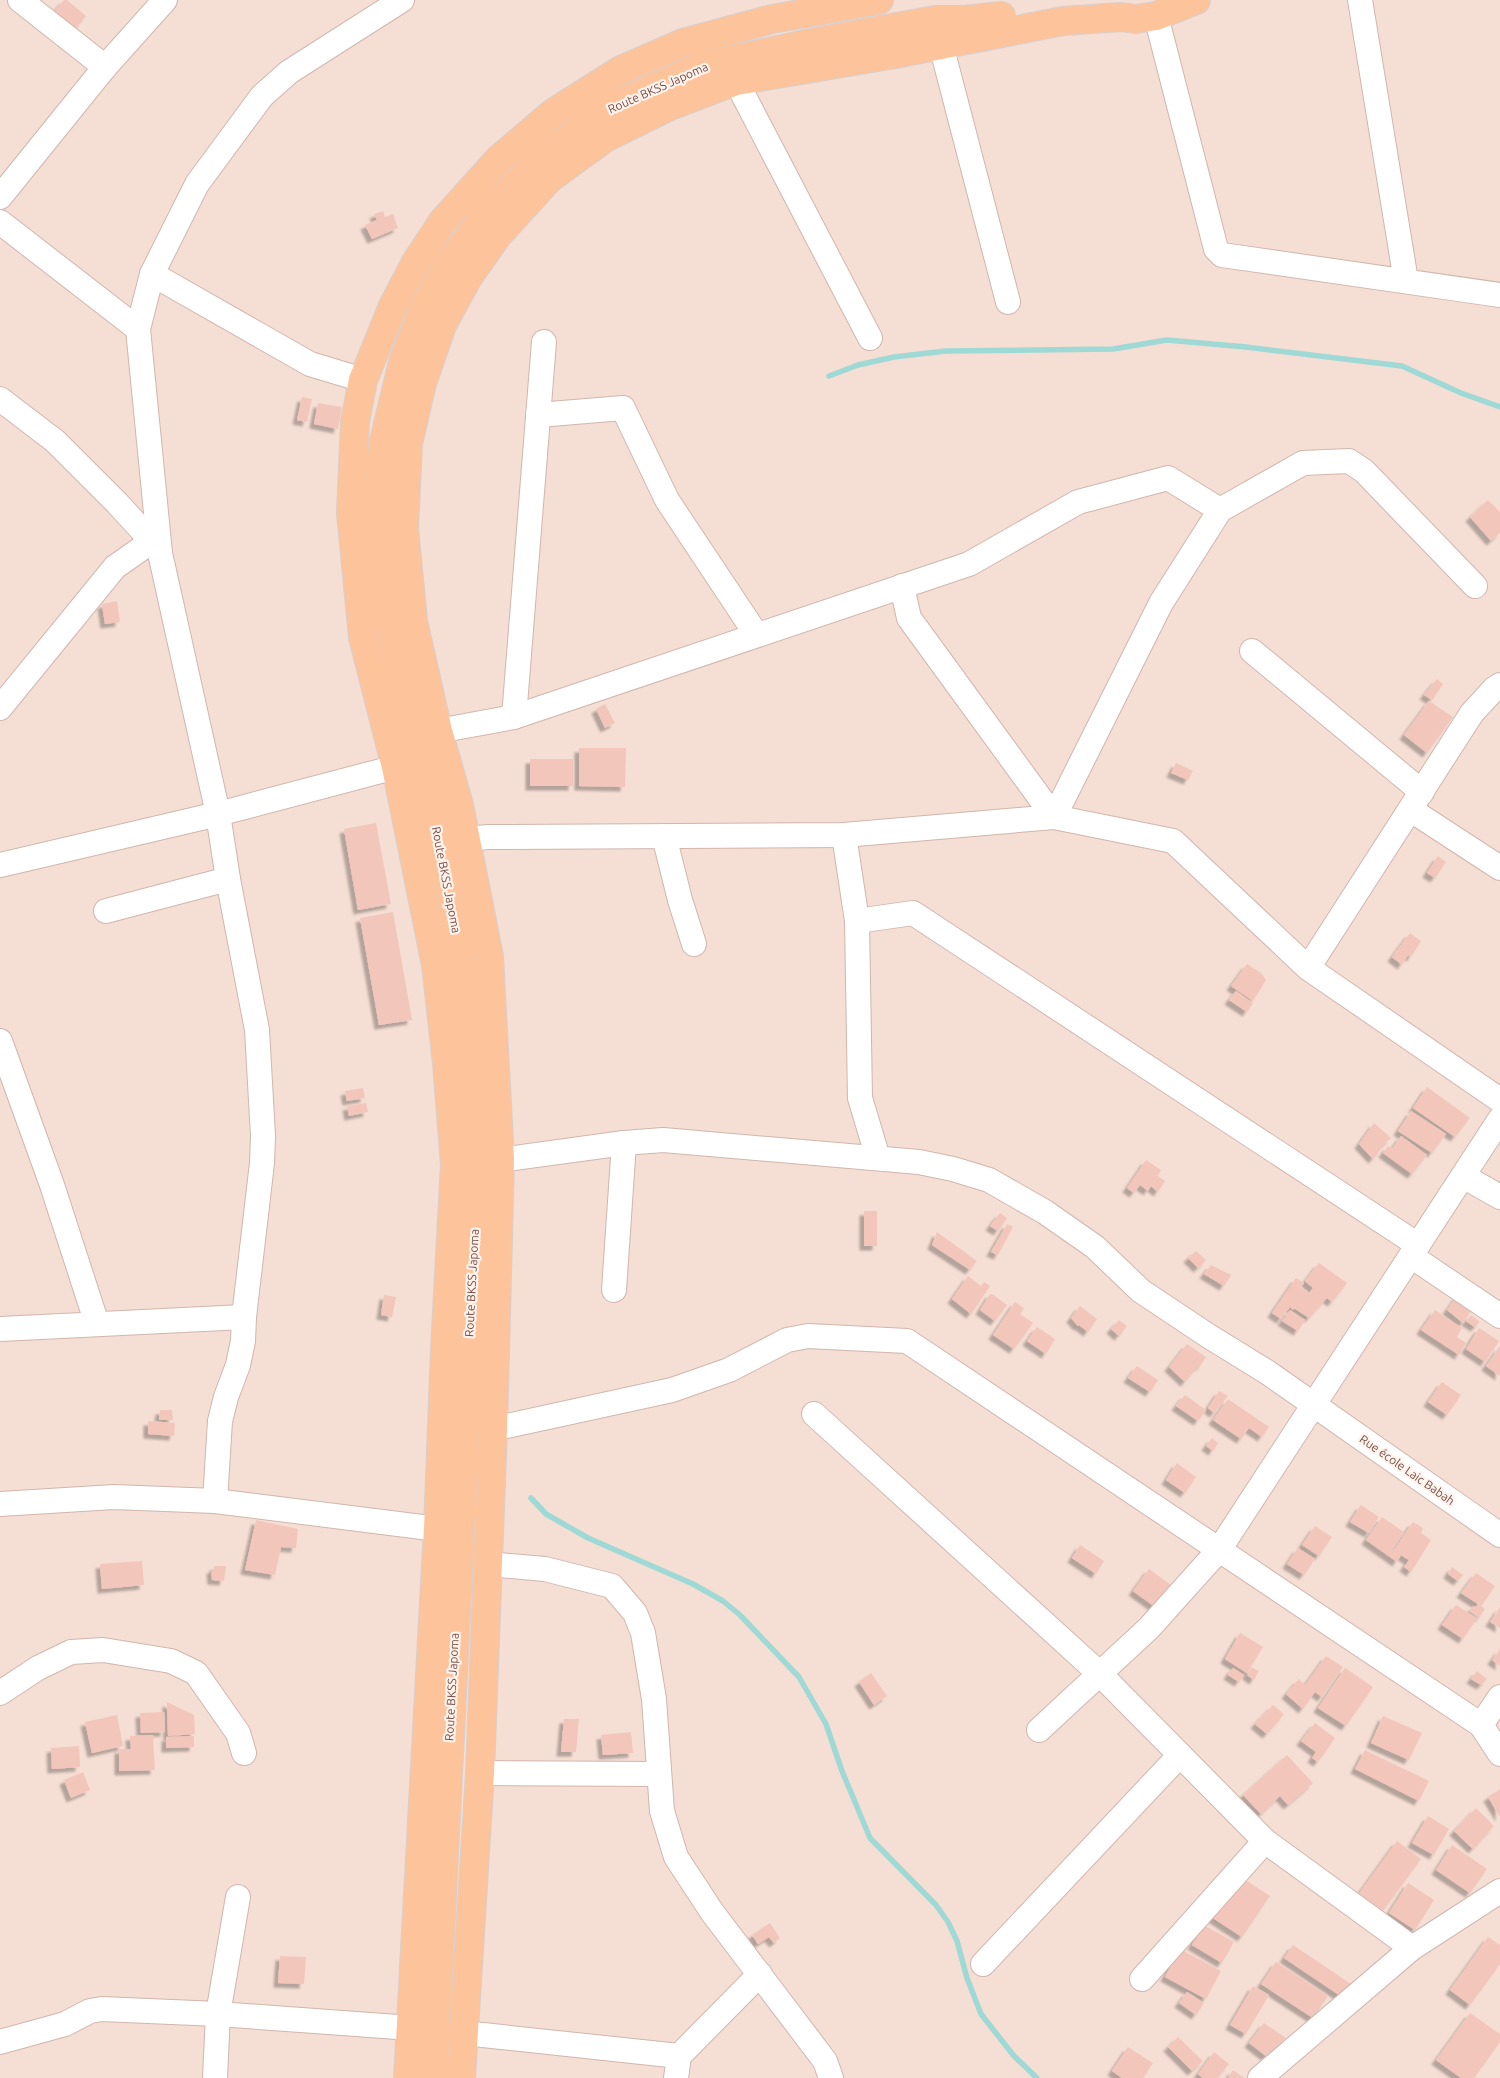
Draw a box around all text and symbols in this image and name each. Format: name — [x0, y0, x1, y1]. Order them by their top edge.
street label: Route BKSS Japoma — [606, 60, 710, 116]
street label: Route BKSS Japoma — [430, 826, 463, 934]
street label: Route BKSS Japoma — [462, 1229, 481, 1337]
street label: Rue école Laic Babah — [1357, 1432, 1457, 1507]
street label: Route BKSS Japoma — [442, 1633, 461, 1741]

